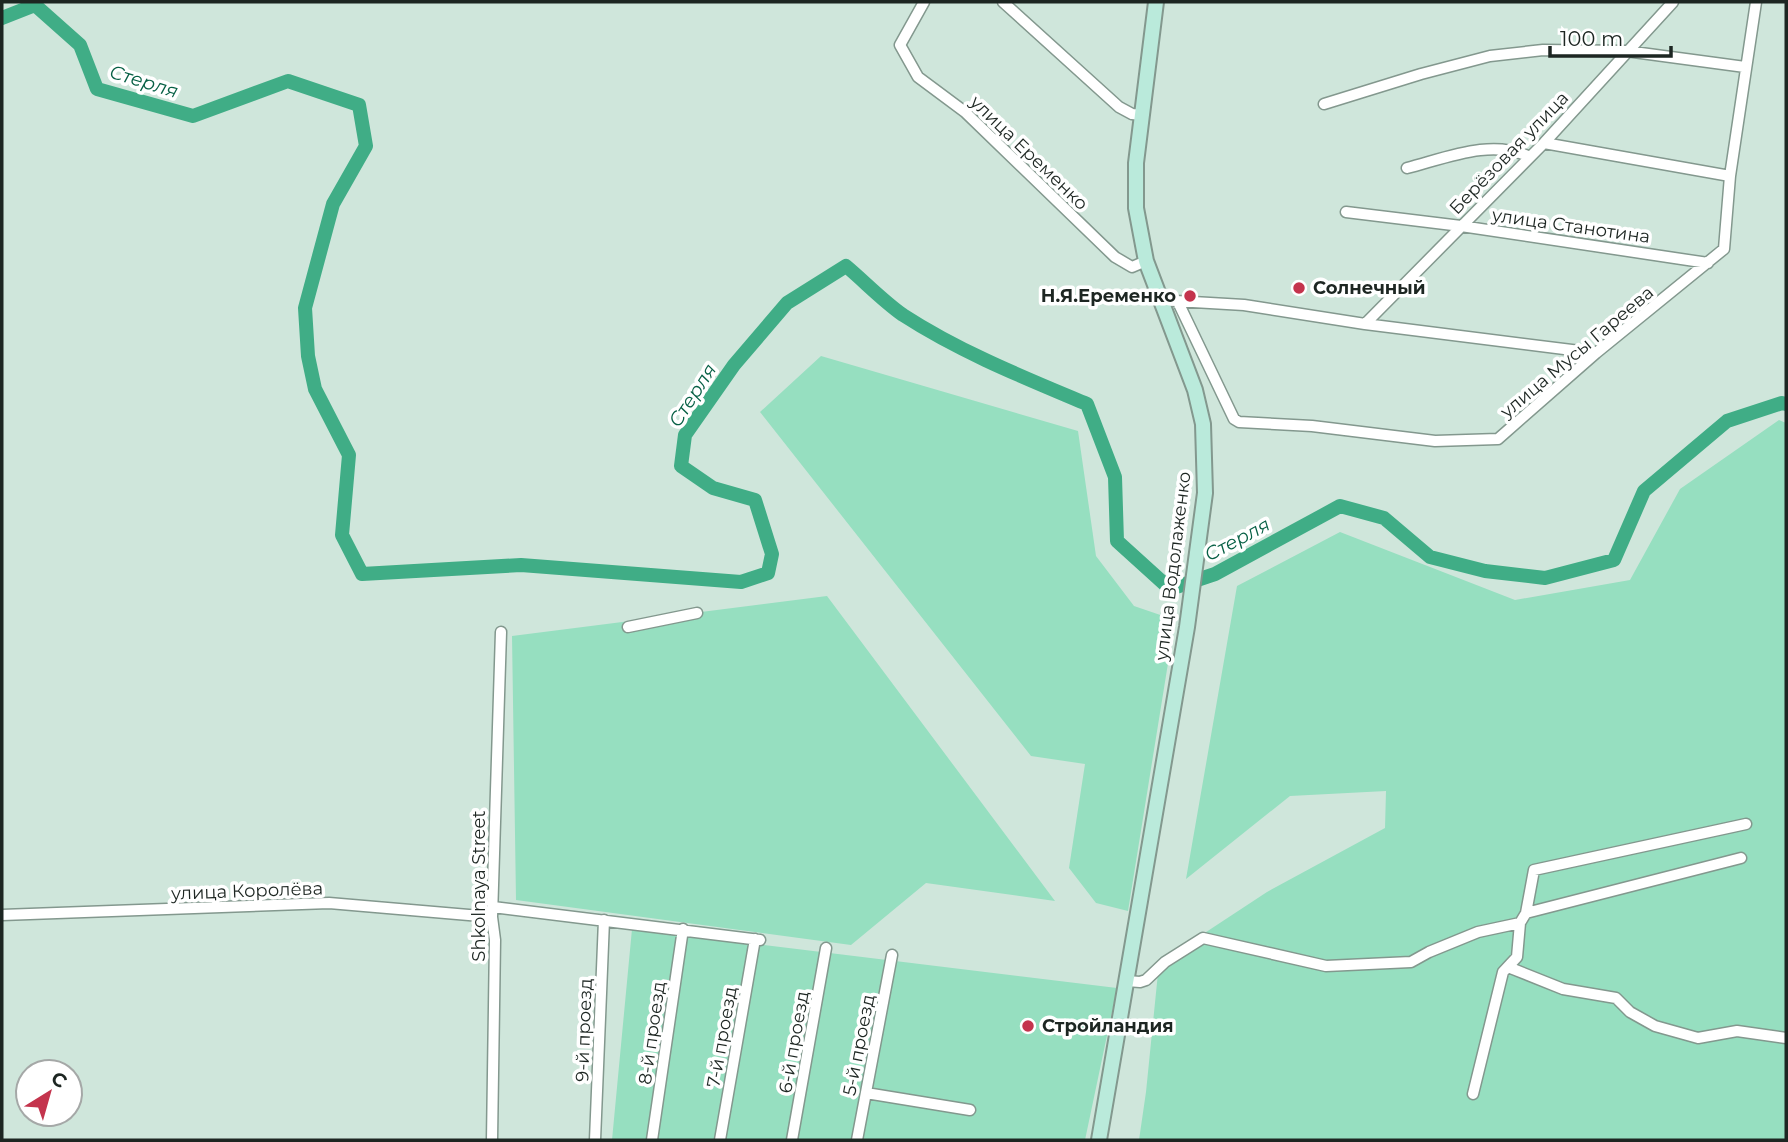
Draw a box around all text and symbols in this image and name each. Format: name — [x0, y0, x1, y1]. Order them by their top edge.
scale bar — [1550, 14, 1671, 58]
text: 100 m — [1560, 26, 1623, 51]
water label: Стерля — [107, 60, 181, 103]
street label: Берёзовая улица — [1445, 87, 1573, 219]
street label: улица Еременко — [965, 90, 1093, 215]
street label: улица Станотина — [1490, 204, 1651, 248]
place label: Солнечный — [1313, 277, 1426, 299]
marker: Солнечный — [1291, 280, 1307, 296]
street label: улица Мусы Гареева — [1495, 281, 1658, 423]
place label: Н.Я.Еременко — [1041, 285, 1176, 307]
marker: Н.Я.Еременко — [1182, 288, 1198, 304]
water label: Стерля — [664, 359, 721, 431]
street label: улица Водолаженко — [1150, 470, 1196, 663]
water label: Стерля — [1201, 513, 1274, 566]
street label: Shkolnaya Street — [468, 810, 490, 962]
street label: улица Королёва — [170, 877, 323, 905]
street label: 9-й проезд — [571, 978, 597, 1082]
street label: 8-й проезд — [634, 980, 670, 1086]
street label: 7-й проезд — [702, 985, 742, 1089]
street label: 6-й проезд — [774, 989, 814, 1095]
street label: 5-й проезд — [838, 992, 880, 1097]
place label: Стройландия — [1042, 1015, 1174, 1037]
marker: Стройландия — [1020, 1018, 1036, 1034]
north arrow — [14, 1058, 84, 1128]
text: С — [46, 1066, 72, 1093]

